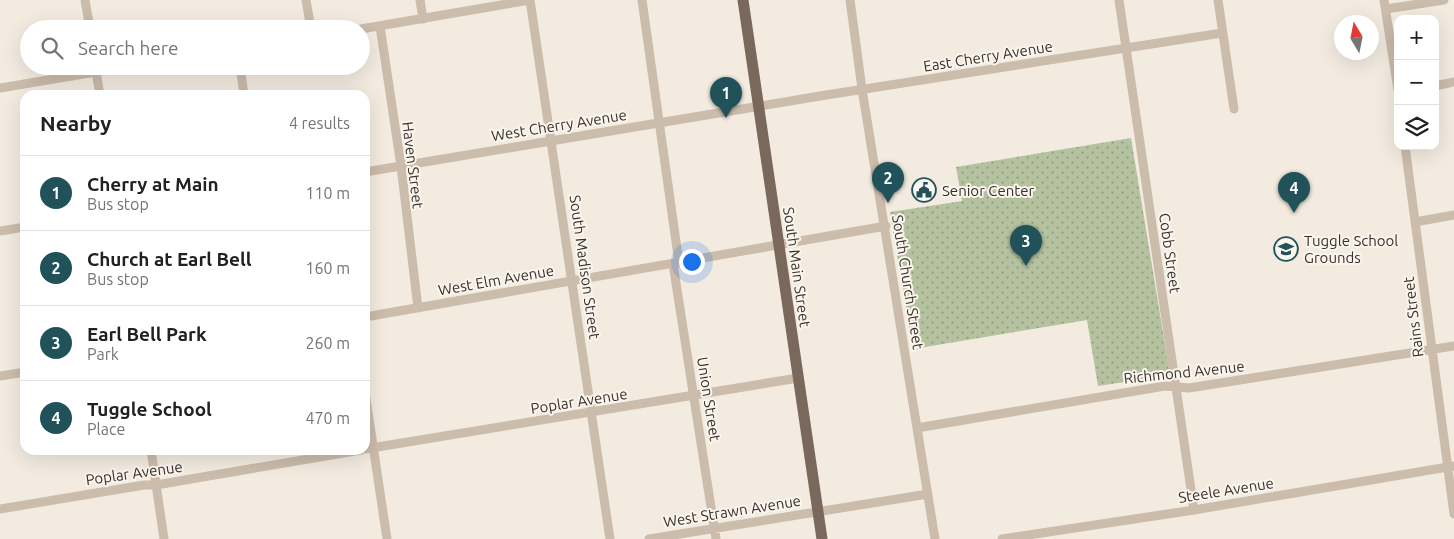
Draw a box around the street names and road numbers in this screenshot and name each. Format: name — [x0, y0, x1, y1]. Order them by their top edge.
street label: East Cherry Avenue — [922, 37, 1054, 75]
street label: West Cherry Avenue — [490, 106, 628, 144]
street label: Haven Street — [399, 120, 427, 210]
street label: South Madison Street — [566, 194, 604, 340]
street label: South Main Street — [780, 206, 814, 328]
street label: Cobb Street — [1156, 212, 1184, 294]
street label: South Church Street — [889, 214, 927, 351]
street label: West Elm Avenue — [437, 261, 555, 299]
street label: Rains Street — [1400, 276, 1426, 358]
street label: Union Street — [694, 356, 724, 442]
street label: Richmond Avenue — [1123, 357, 1245, 387]
street label: Poplar Avenue — [529, 385, 629, 417]
street label: Poplar Avenue — [84, 458, 184, 488]
street label: Steele Avenue — [1177, 474, 1275, 506]
street label: West Strawn Avenue — [662, 492, 802, 530]

